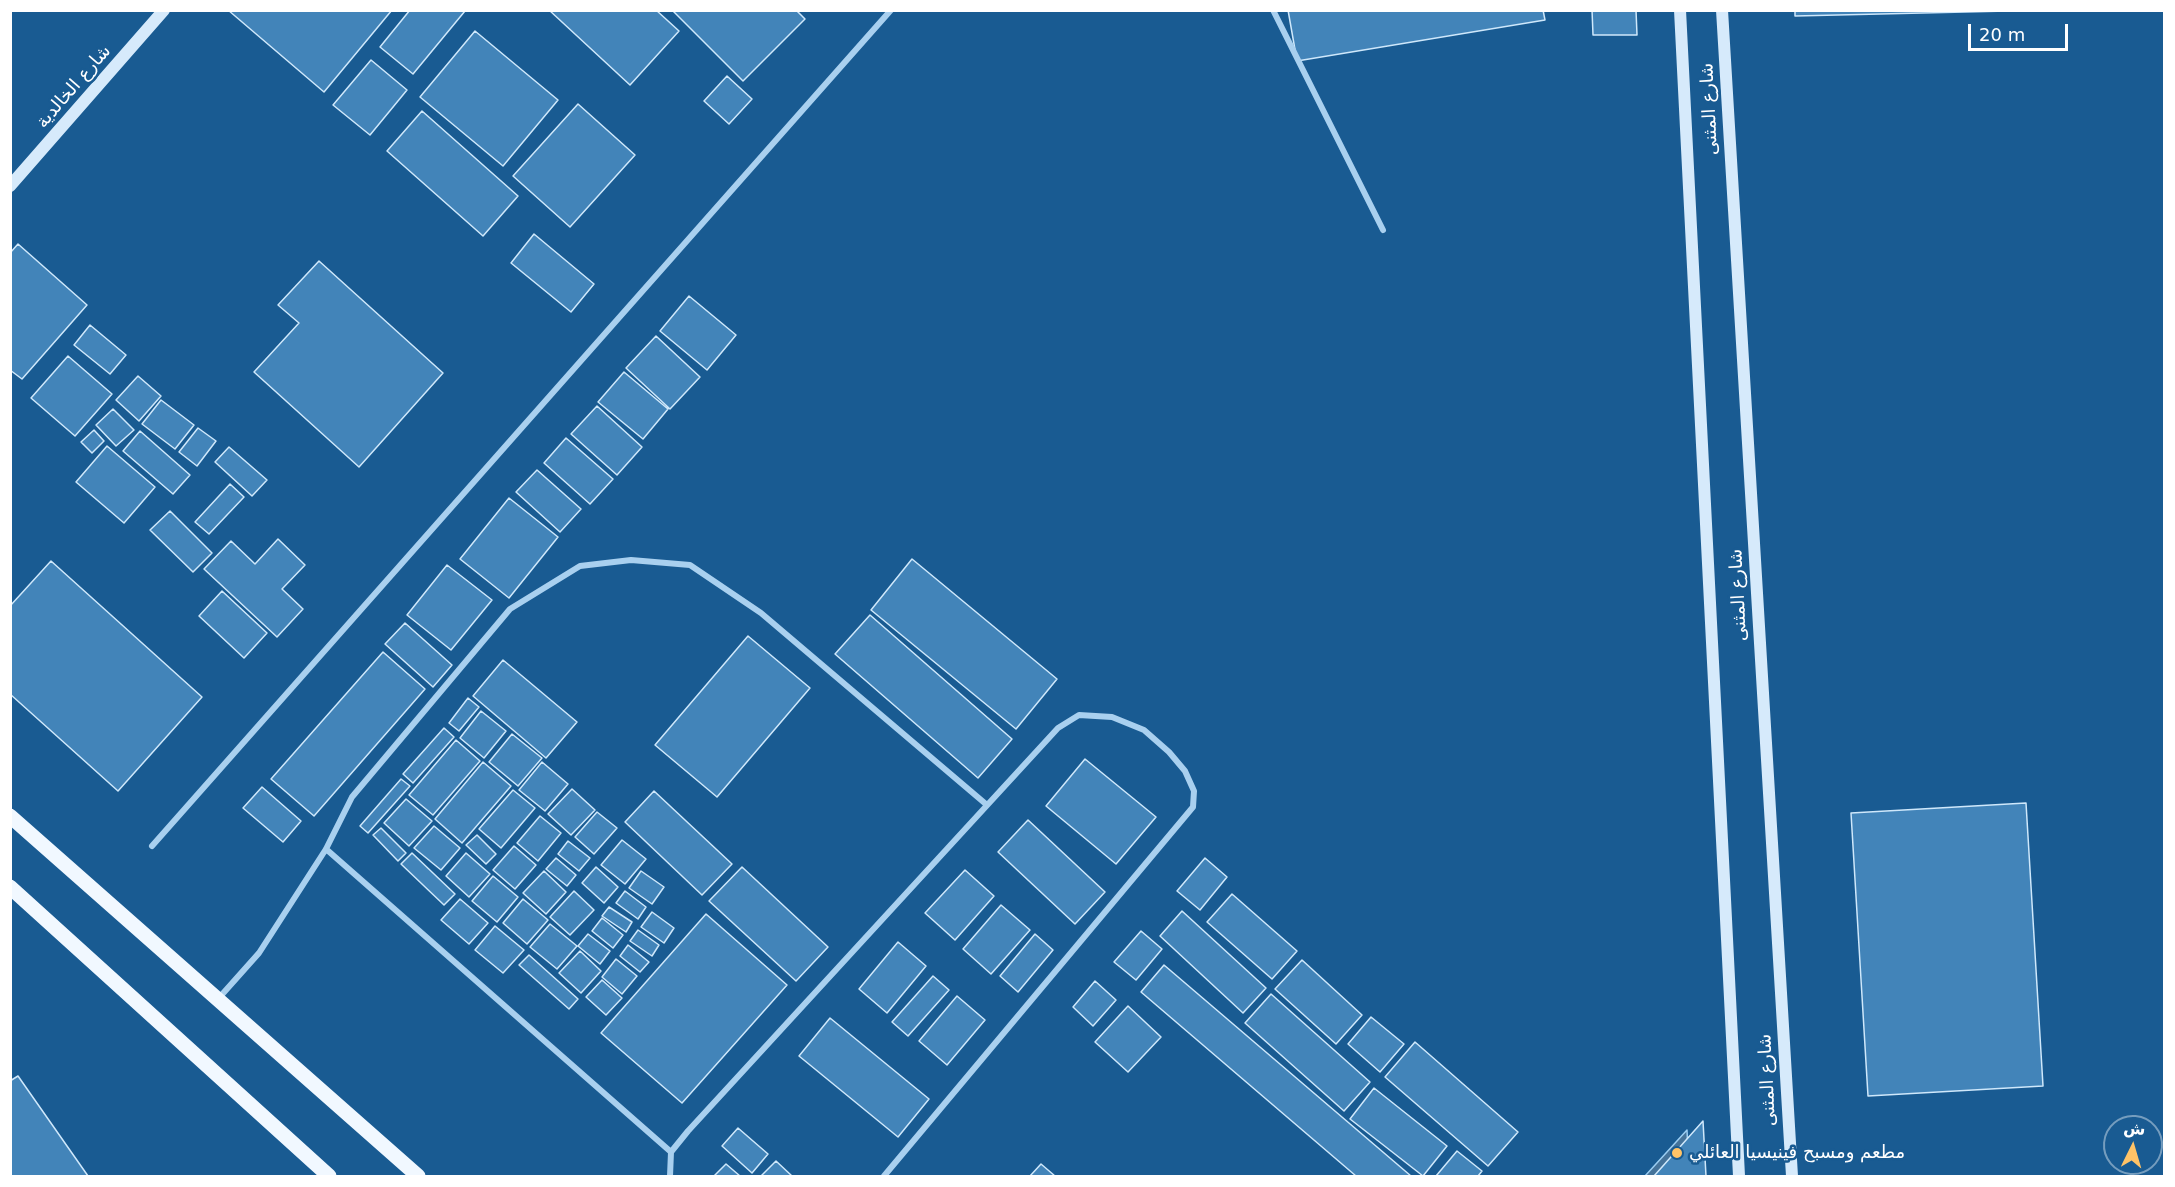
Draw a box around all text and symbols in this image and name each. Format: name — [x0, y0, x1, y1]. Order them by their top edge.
scale bar — [1971, 12, 2072, 50]
text: 20 m — [1979, 24, 2025, 45]
street label: شارع الخالدية — [32, 41, 116, 133]
street label: شارع المثنى — [1697, 62, 1723, 156]
street label: شارع المثنى — [1726, 548, 1752, 642]
street label: شارع المثنى — [1755, 1033, 1781, 1127]
north arrow — [2103, 1115, 2163, 1175]
text: ش — [2123, 1118, 2146, 1139]
place label: مطعم ومسبح فينيسيا العائلي — [1689, 1142, 1905, 1164]
marker: مطعم ومسبح فينيسيا العائلي — [1670, 1146, 1684, 1160]

